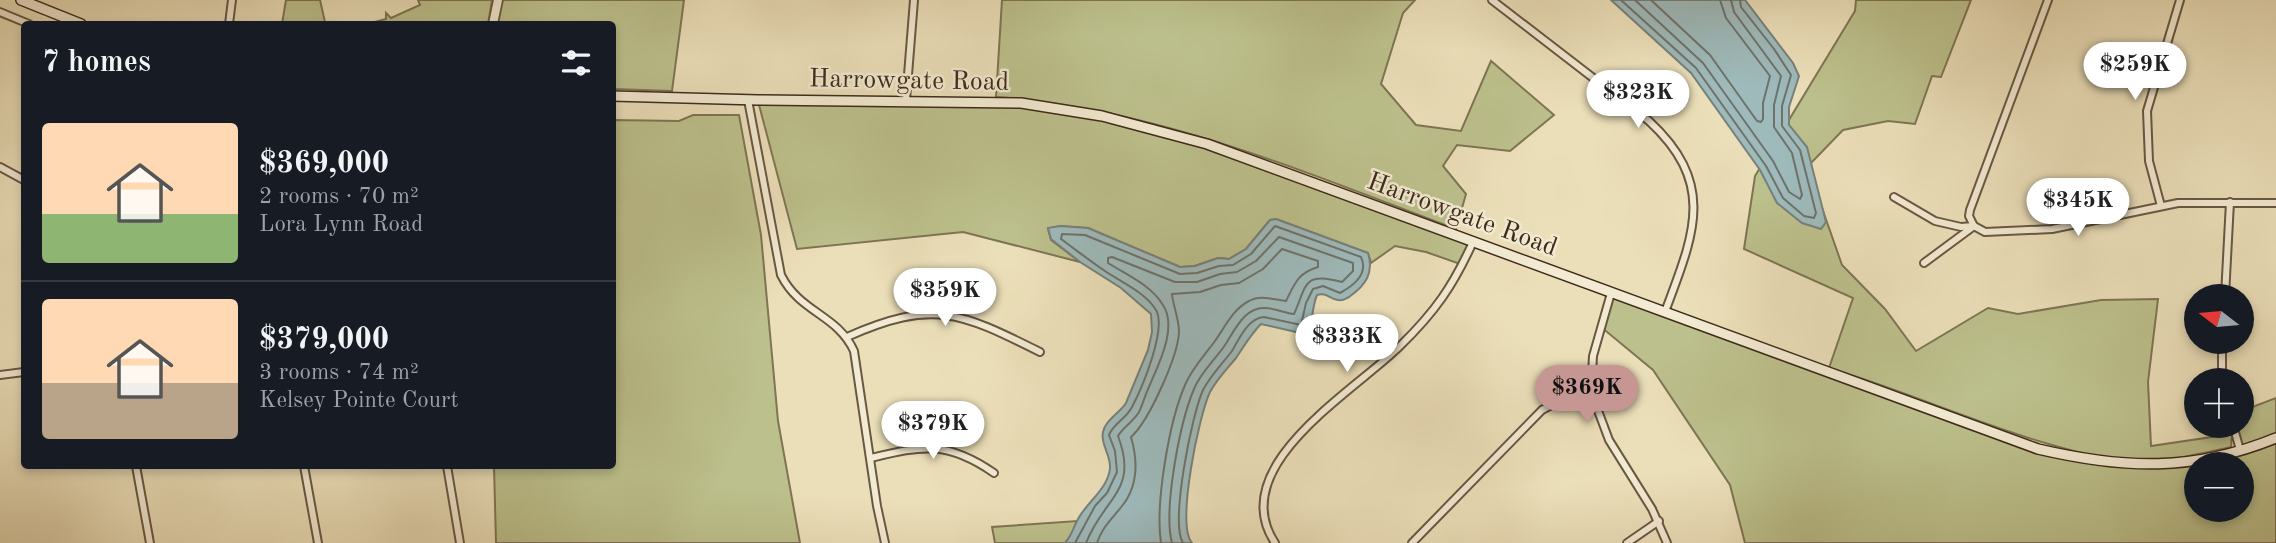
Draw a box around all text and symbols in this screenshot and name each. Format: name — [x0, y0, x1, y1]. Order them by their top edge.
pin: $259K — [2086, 42, 2184, 102]
icon: filters — [557, 44, 595, 82]
text: 7 homes — [42, 48, 151, 78]
text: $259K — [2099, 53, 2171, 76]
street label: Harrowgate Road — [809, 66, 1009, 96]
pin: $323K — [1589, 71, 1687, 130]
text: $323K — [1602, 81, 1674, 104]
text: $369,000 — [259, 149, 389, 179]
icon: home — [98, 151, 182, 235]
street label: Harrowgate Road — [1363, 169, 1561, 261]
pin: $345K — [2029, 178, 2127, 238]
text: 2 rooms · 70 m² — [259, 185, 419, 208]
text: $345K — [2042, 189, 2114, 212]
text: Lora Lynn Road — [259, 213, 423, 236]
pin: $359K — [896, 268, 994, 328]
text: $359K — [909, 279, 981, 302]
north arrow — [2184, 284, 2254, 354]
map controls — [2184, 284, 2254, 522]
pin: $333K — [1298, 314, 1396, 374]
text: $379,000 — [259, 325, 389, 355]
text: $333K — [1311, 325, 1383, 348]
icon: home — [98, 327, 182, 411]
text: 3 rooms · 74 m² — [259, 361, 419, 384]
pin: $369K — [1538, 366, 1636, 425]
button: + — [2184, 368, 2254, 438]
text: $369K — [1551, 376, 1623, 399]
text: Kelsey Pointe Court — [259, 389, 459, 412]
pin: $379K — [884, 402, 982, 461]
text: $379K — [897, 412, 969, 435]
button: − — [2184, 452, 2254, 522]

